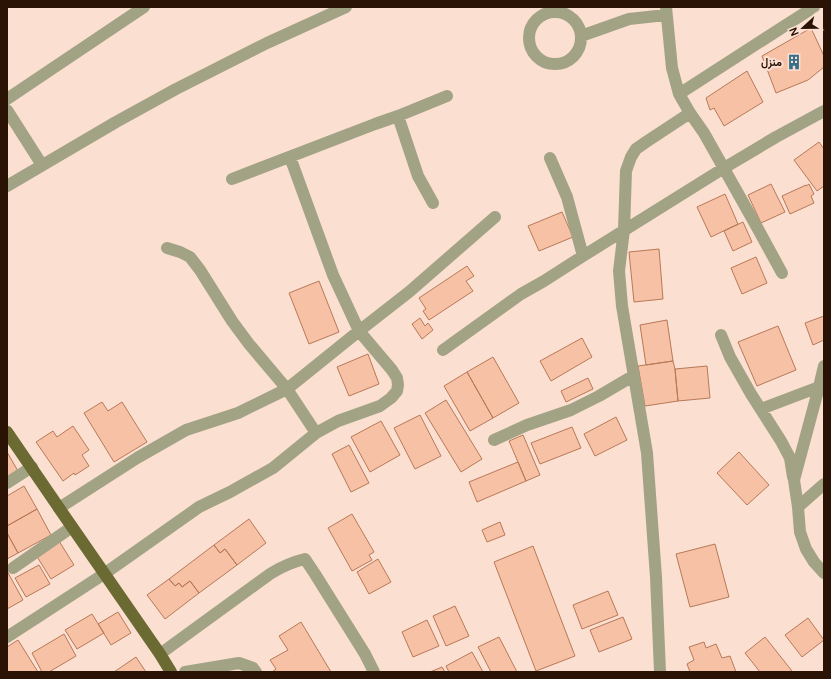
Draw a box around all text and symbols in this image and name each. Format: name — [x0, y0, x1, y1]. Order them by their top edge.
north arrow — [783, 8, 823, 48]
text: N — [786, 25, 802, 38]
building icon: منزل — [785, 53, 803, 71]
place label: منزل — [761, 55, 782, 69]

